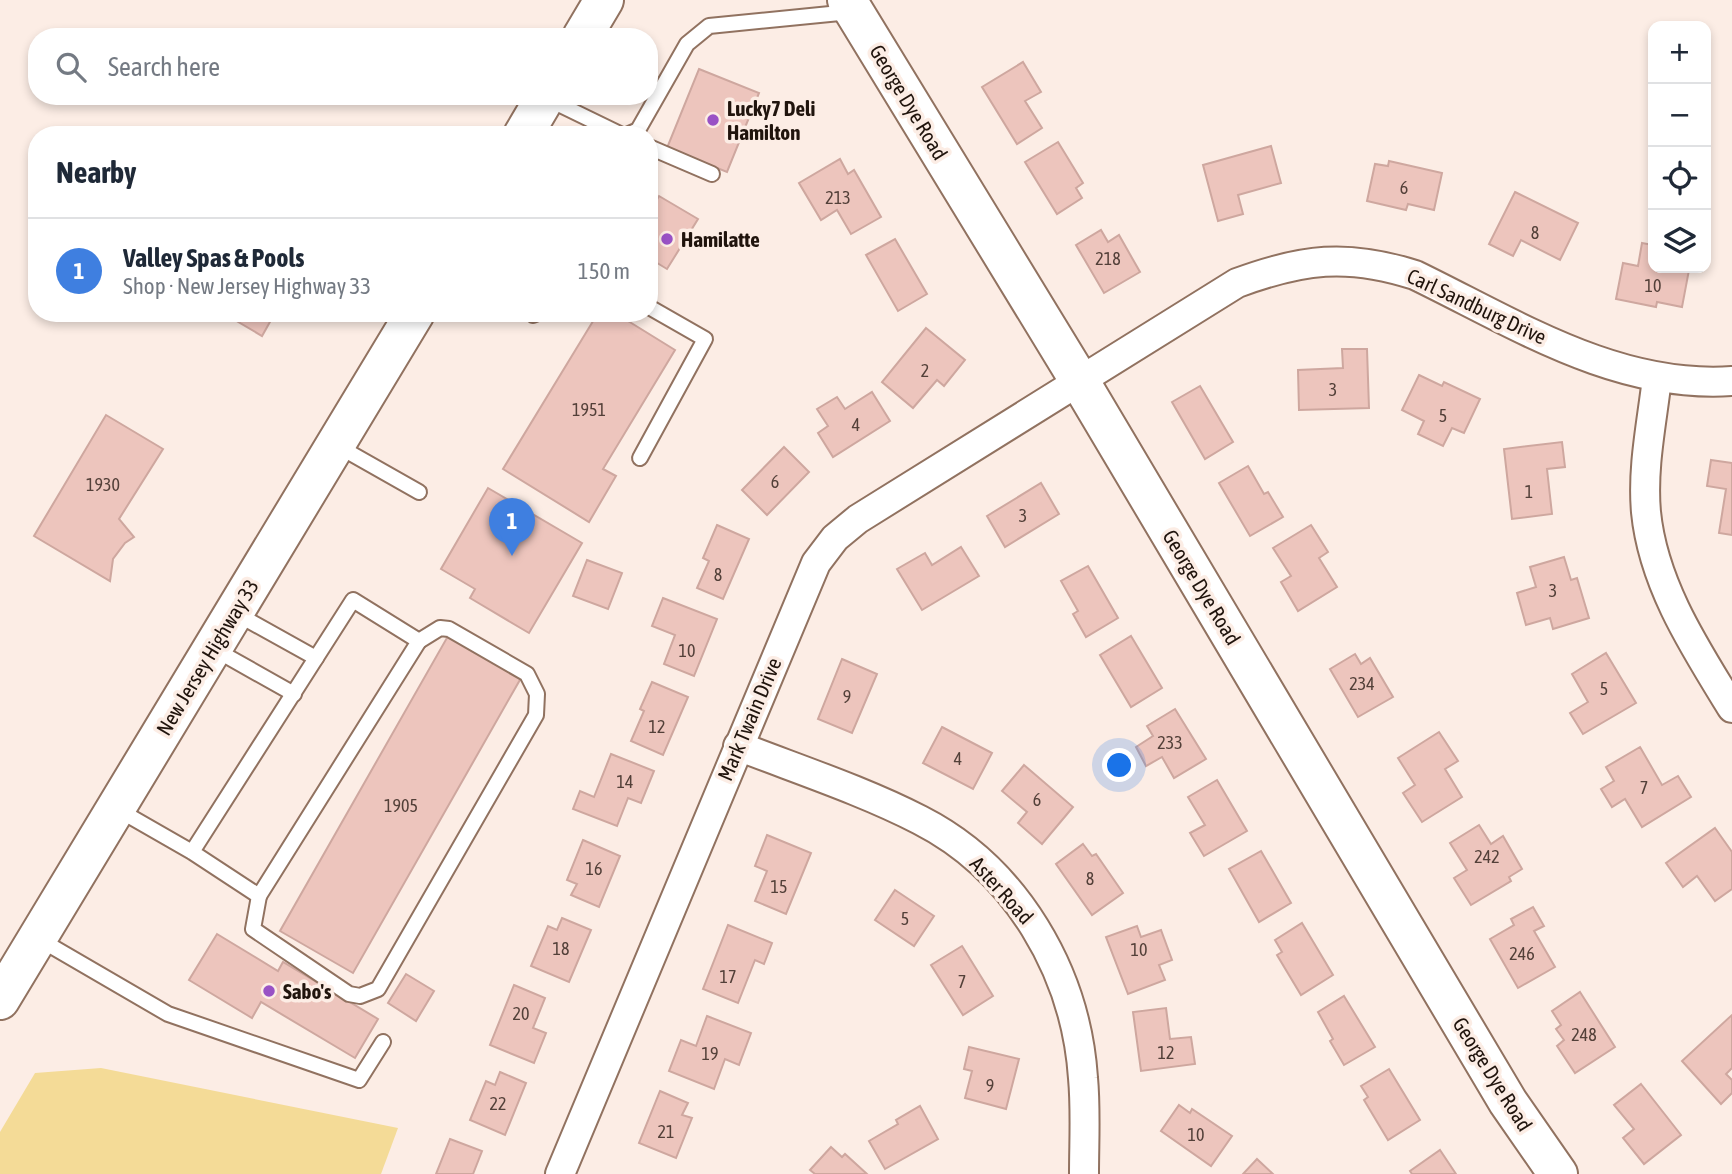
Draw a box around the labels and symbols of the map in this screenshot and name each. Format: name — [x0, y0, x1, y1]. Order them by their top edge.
street label: George Dye Road — [865, 40, 953, 164]
place label: Lucky7 Deli Hamilton — [727, 96, 815, 144]
marker: Lucky7 Deli Hamilton — [705, 112, 721, 128]
house number: 6 — [1400, 177, 1408, 198]
house number: 213 — [825, 187, 851, 208]
house number: 8 — [1531, 222, 1539, 243]
place label: Hamilatte — [681, 227, 760, 251]
marker: Hamilatte — [659, 231, 675, 247]
house number: 218 — [1095, 248, 1121, 269]
street label: Carl Sandburg Drive — [1404, 263, 1550, 349]
house number: 10 — [1645, 275, 1661, 296]
house number: 2 — [921, 360, 929, 381]
house number: 3 — [1329, 379, 1337, 400]
house number: 1951 — [572, 399, 606, 420]
house number: 5 — [1439, 405, 1447, 426]
house number: 4 — [852, 414, 860, 435]
house number: 6 — [771, 471, 779, 492]
house number: 1930 — [86, 474, 120, 495]
house number: 1 — [1525, 481, 1533, 502]
pin: 1 — [489, 498, 535, 556]
house number: 3 — [1019, 505, 1027, 526]
street label: George Dye Road — [1158, 525, 1246, 649]
house number: 8 — [714, 564, 722, 585]
street label: New Jersey Highway 33 — [151, 575, 263, 739]
house number: 3 — [1549, 580, 1557, 601]
house number: 10 — [679, 640, 695, 661]
street label: Mark Twain Drive — [712, 654, 786, 784]
house number: 234 — [1349, 673, 1375, 694]
house number: 5 — [1600, 678, 1608, 699]
house number: 9 — [843, 686, 851, 707]
house number: 12 — [649, 716, 665, 737]
house number: 233 — [1157, 732, 1183, 753]
house number: 4 — [954, 748, 962, 769]
your location — [1102, 748, 1136, 782]
house number: 14 — [617, 771, 633, 792]
house number: 7 — [1640, 777, 1648, 798]
house number: 6 — [1033, 789, 1041, 810]
house number: 1905 — [384, 795, 418, 816]
house number: 242 — [1474, 846, 1500, 867]
street label: Aster Road — [966, 851, 1038, 929]
house number: 16 — [586, 858, 602, 879]
house number: 8 — [1086, 868, 1094, 889]
house number: 15 — [771, 876, 787, 897]
house number: 5 — [901, 908, 909, 929]
house number: 18 — [553, 938, 569, 959]
house number: 10 — [1131, 939, 1147, 960]
house number: 246 — [1509, 943, 1535, 964]
house number: 17 — [720, 966, 736, 987]
house number: 7 — [958, 971, 966, 992]
place label: Sabo's — [283, 979, 332, 1003]
marker: Sabo's — [261, 983, 277, 999]
house number: 20 — [513, 1003, 529, 1024]
street label: George Dye Road — [1448, 1013, 1538, 1135]
house number: 248 — [1571, 1024, 1597, 1045]
house number: 12 — [1158, 1042, 1174, 1063]
house number: 19 — [702, 1043, 718, 1064]
house number: 9 — [986, 1075, 994, 1096]
house number: 22 — [490, 1093, 506, 1114]
house number: 21 — [658, 1121, 674, 1142]
house number: 10 — [1188, 1124, 1204, 1145]

